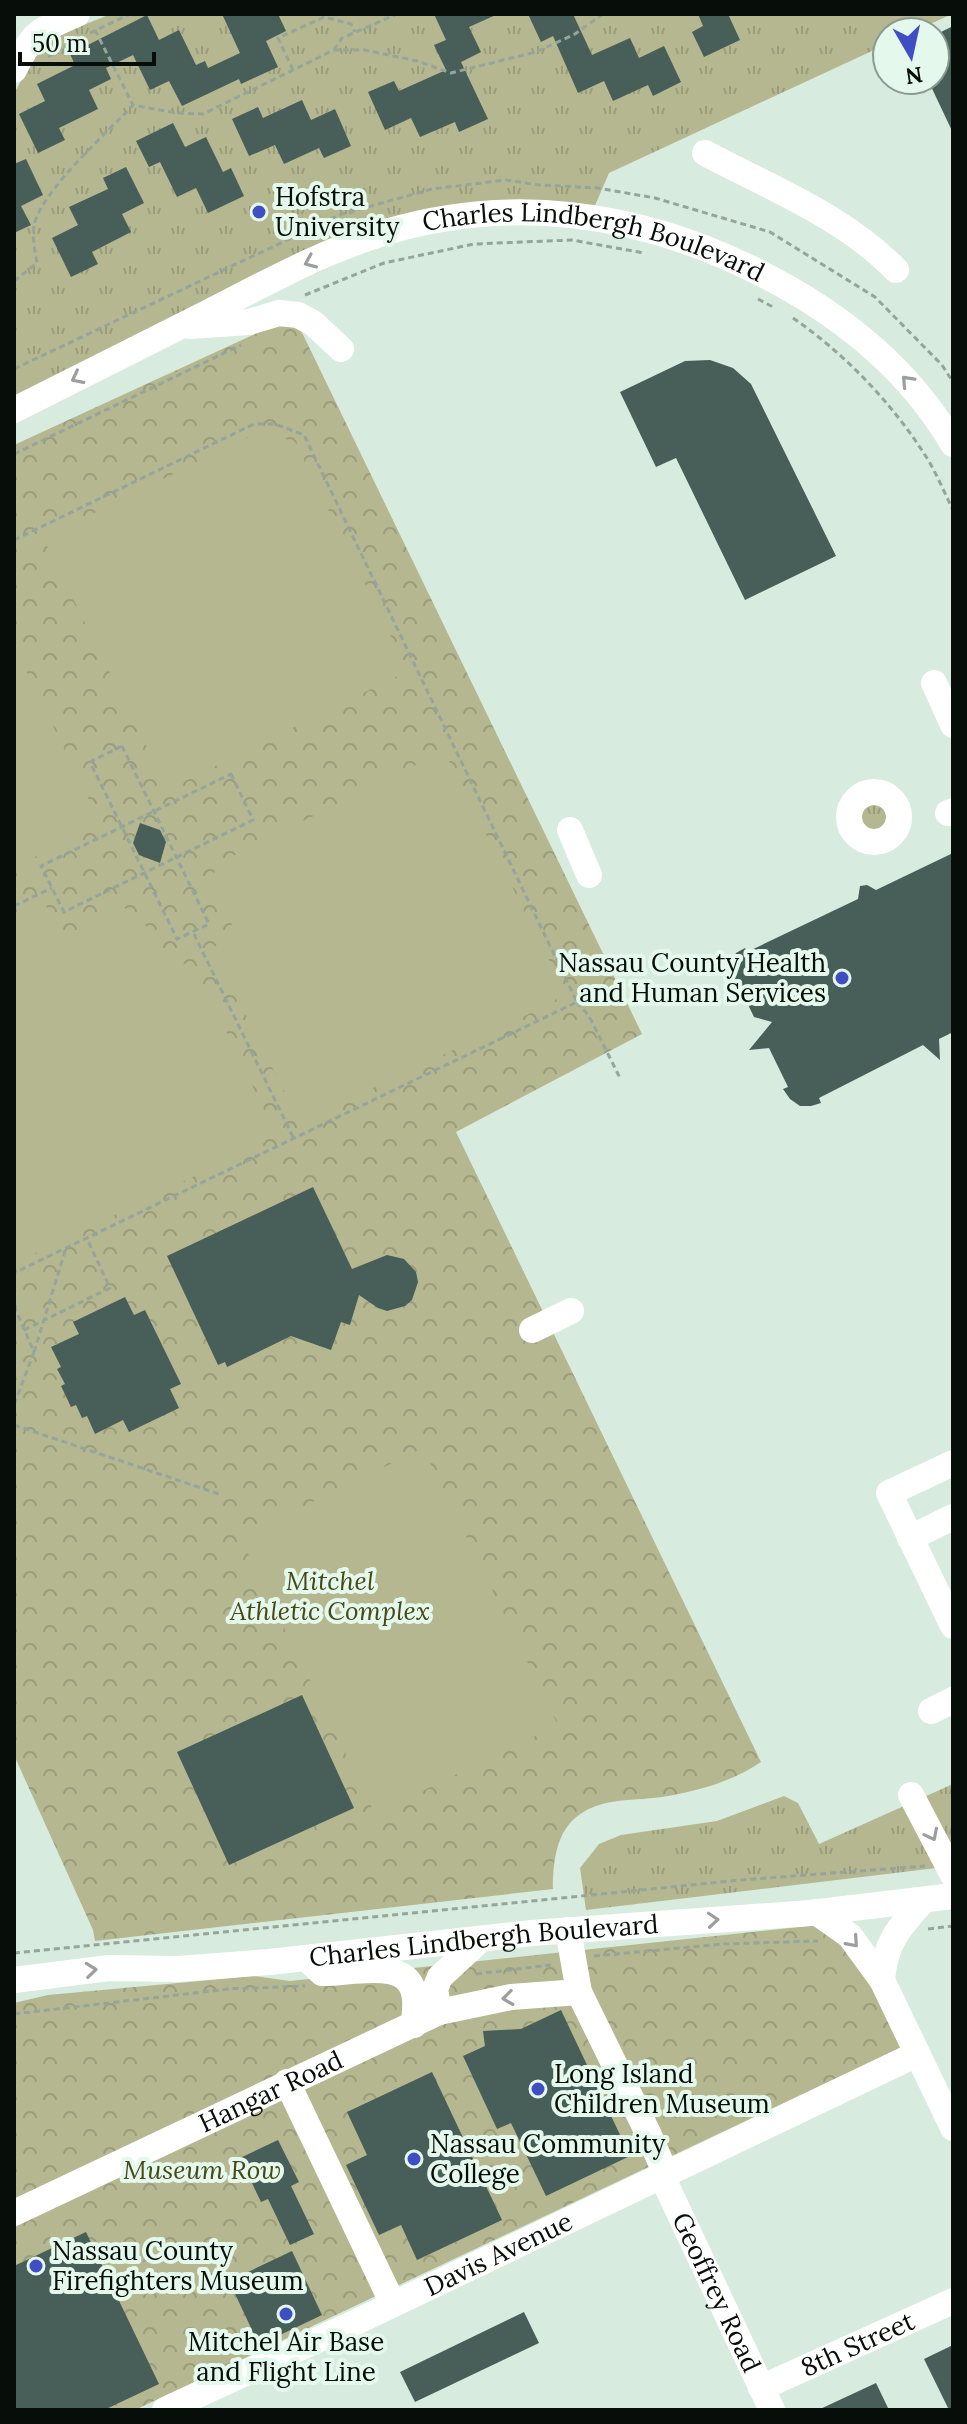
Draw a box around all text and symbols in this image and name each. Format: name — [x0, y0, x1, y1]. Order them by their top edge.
scale bar — [20, 16, 154, 66]
north arrow — [871, 16, 951, 96]
text: 50 m — [32, 28, 88, 59]
text: N — [904, 61, 925, 91]
place label: Hofstra University — [275, 180, 400, 243]
street label: Charles Lindbergh Boulevard — [419, 195, 770, 289]
marker: Hofstra University — [250, 203, 268, 221]
one-way arrow — [304, 252, 318, 268]
one-way arrow — [71, 368, 86, 384]
one-way arrow — [903, 376, 917, 391]
place label: Nassau County Health and Human Services — [558, 946, 826, 1009]
marker: Nassau County Health and Human Services — [833, 969, 851, 987]
park label: Mitchel Athletic Complex — [229, 1564, 430, 1627]
one-way arrow — [923, 1826, 938, 1841]
street label: Charles Lindbergh Boulevard — [307, 1907, 660, 1973]
one-way arrow — [707, 1912, 720, 1929]
one-way arrow — [843, 1932, 858, 1947]
one-way arrow — [85, 1962, 98, 1979]
one-way arrow — [502, 1989, 515, 2006]
street label: Hangar Road — [193, 2043, 348, 2139]
place label: Long Island Children Museum — [554, 2057, 770, 2120]
marker: Long Island Children Museum — [529, 2080, 547, 2098]
place label: Nassau Community College — [430, 2127, 666, 2190]
marker: Nassau Community College — [405, 2150, 423, 2168]
park label: Museum Row — [123, 2153, 281, 2186]
street label: Davis Avenue — [419, 2204, 577, 2303]
street label: Geoffrey Road — [665, 2207, 769, 2377]
place label: Nassau County Firefighters Museum — [52, 2234, 304, 2297]
marker: Nassau County Firefighters Museum — [27, 2257, 45, 2275]
street label: 8th Street — [795, 2304, 919, 2384]
marker: Mitchel Air Base and Flight Line — [277, 2305, 295, 2323]
place label: Mitchel Air Base and Flight Line — [188, 2325, 384, 2388]

